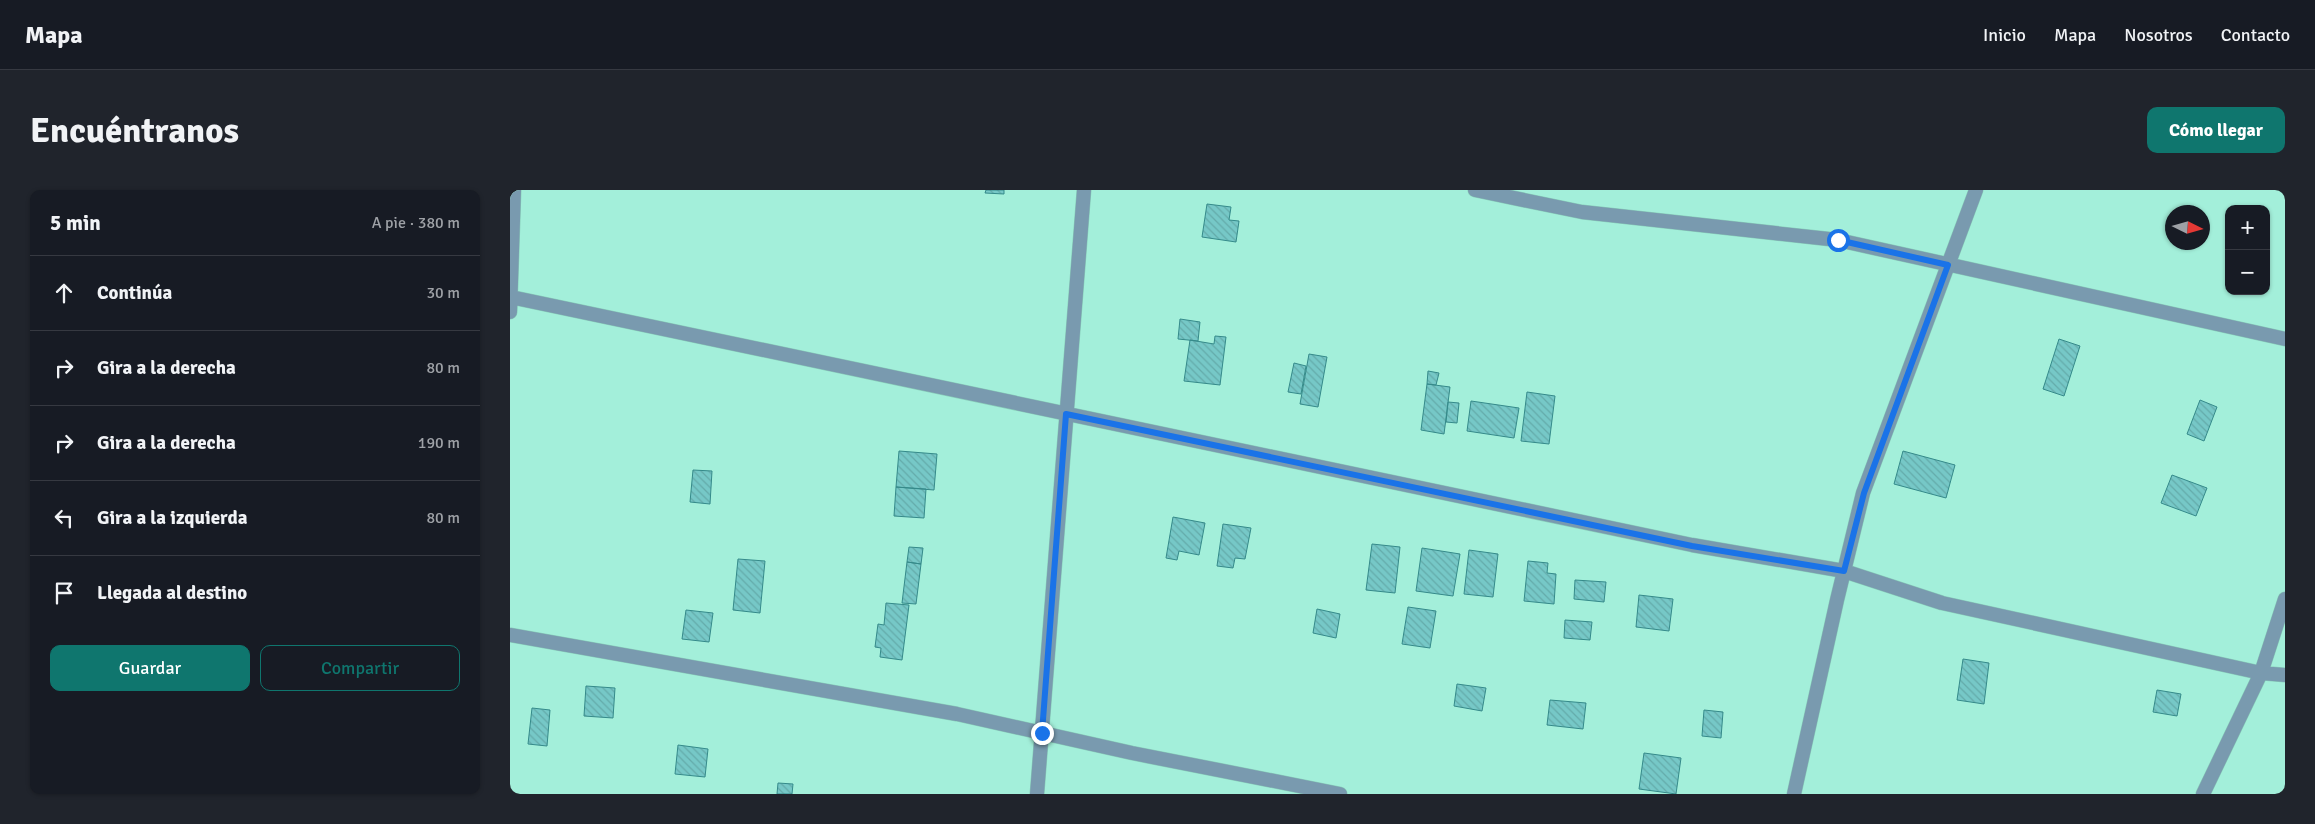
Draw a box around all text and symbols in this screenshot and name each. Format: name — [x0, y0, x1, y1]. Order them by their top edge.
text: Mapa — [25, 20, 83, 50]
text: Inicio — [1983, 24, 2026, 46]
text: Mapa — [2054, 24, 2096, 46]
text: Nosotros — [2124, 24, 2193, 46]
text: Contacto — [2221, 24, 2290, 46]
button: Cómo llegar — [2147, 107, 2285, 153]
text: Encuéntranos — [30, 109, 239, 152]
north arrow — [2165, 205, 2210, 250]
map controls — [2225, 205, 2270, 295]
button: + — [2225, 205, 2270, 250]
text: 5 min — [50, 210, 101, 236]
text: A pie · 380 m — [372, 213, 460, 233]
route start — [1827, 229, 1850, 252]
button: − — [2225, 250, 2270, 295]
icon: ahead — [50, 279, 78, 307]
text: Continúa — [97, 281, 172, 305]
text: 30 m — [426, 283, 460, 303]
icon: right — [50, 354, 78, 382]
text: Gira a la derecha — [97, 356, 236, 380]
text: 80 m — [426, 358, 460, 378]
icon: right — [50, 429, 78, 457]
text: Gira a la derecha — [97, 431, 236, 455]
text: 190 m — [418, 433, 460, 453]
icon: left — [50, 504, 78, 532]
text: Gira a la izquierda — [97, 506, 247, 530]
text: 80 m — [426, 508, 460, 528]
icon: arrive — [50, 579, 78, 607]
text: Llegada al destino — [97, 581, 247, 605]
button: Guardar — [50, 645, 250, 691]
button: Compartir — [260, 645, 460, 691]
route end — [1031, 722, 1054, 745]

